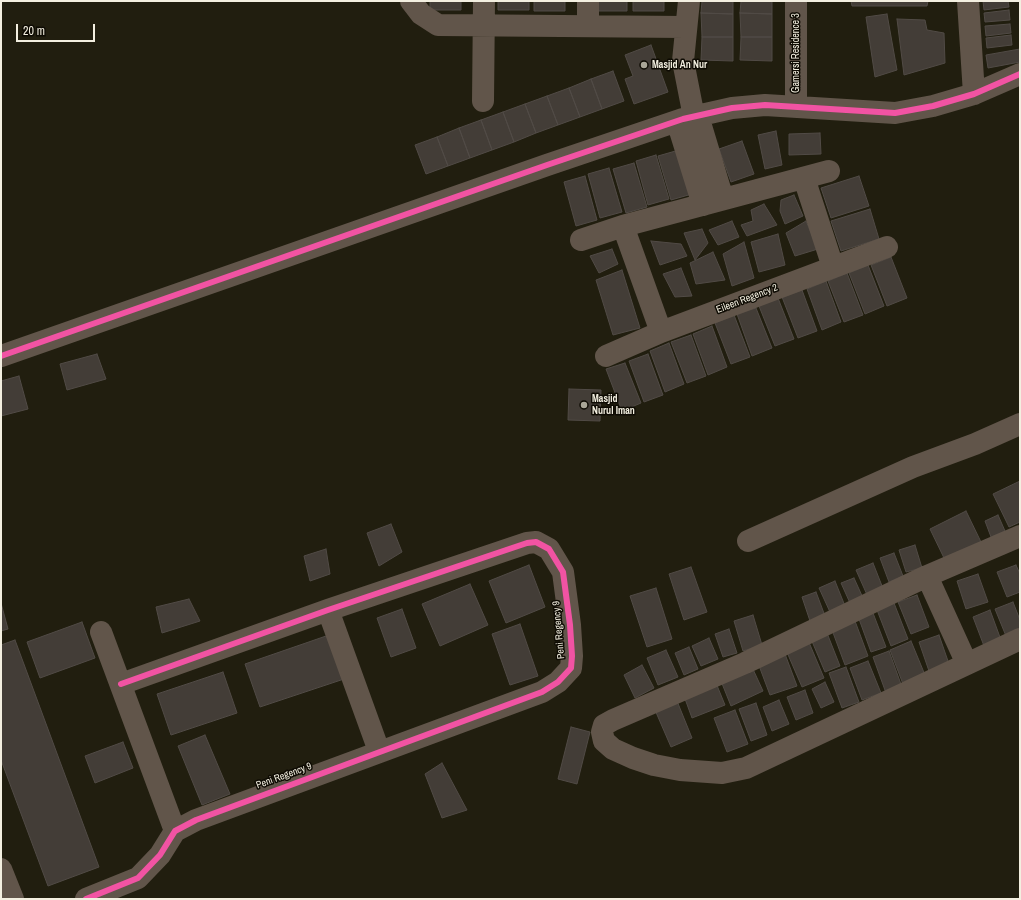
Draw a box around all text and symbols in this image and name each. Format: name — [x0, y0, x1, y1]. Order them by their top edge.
street label: Gamersi Residence 3 — [790, 13, 802, 93]
scale bar — [18, 16, 97, 42]
text: 20 m — [23, 23, 45, 39]
place label: Masjid An Nur — [652, 59, 707, 71]
marker: Masjid An Nur — [639, 60, 649, 70]
street label: Eileen Regency 2 — [715, 282, 779, 316]
place label: Masjid Nurul Iman — [592, 393, 635, 416]
marker: Masjid Nurul Iman — [579, 400, 589, 410]
street label: Peni Regency 9 — [550, 600, 568, 660]
street label: Peni Regency 9 — [255, 760, 313, 792]

